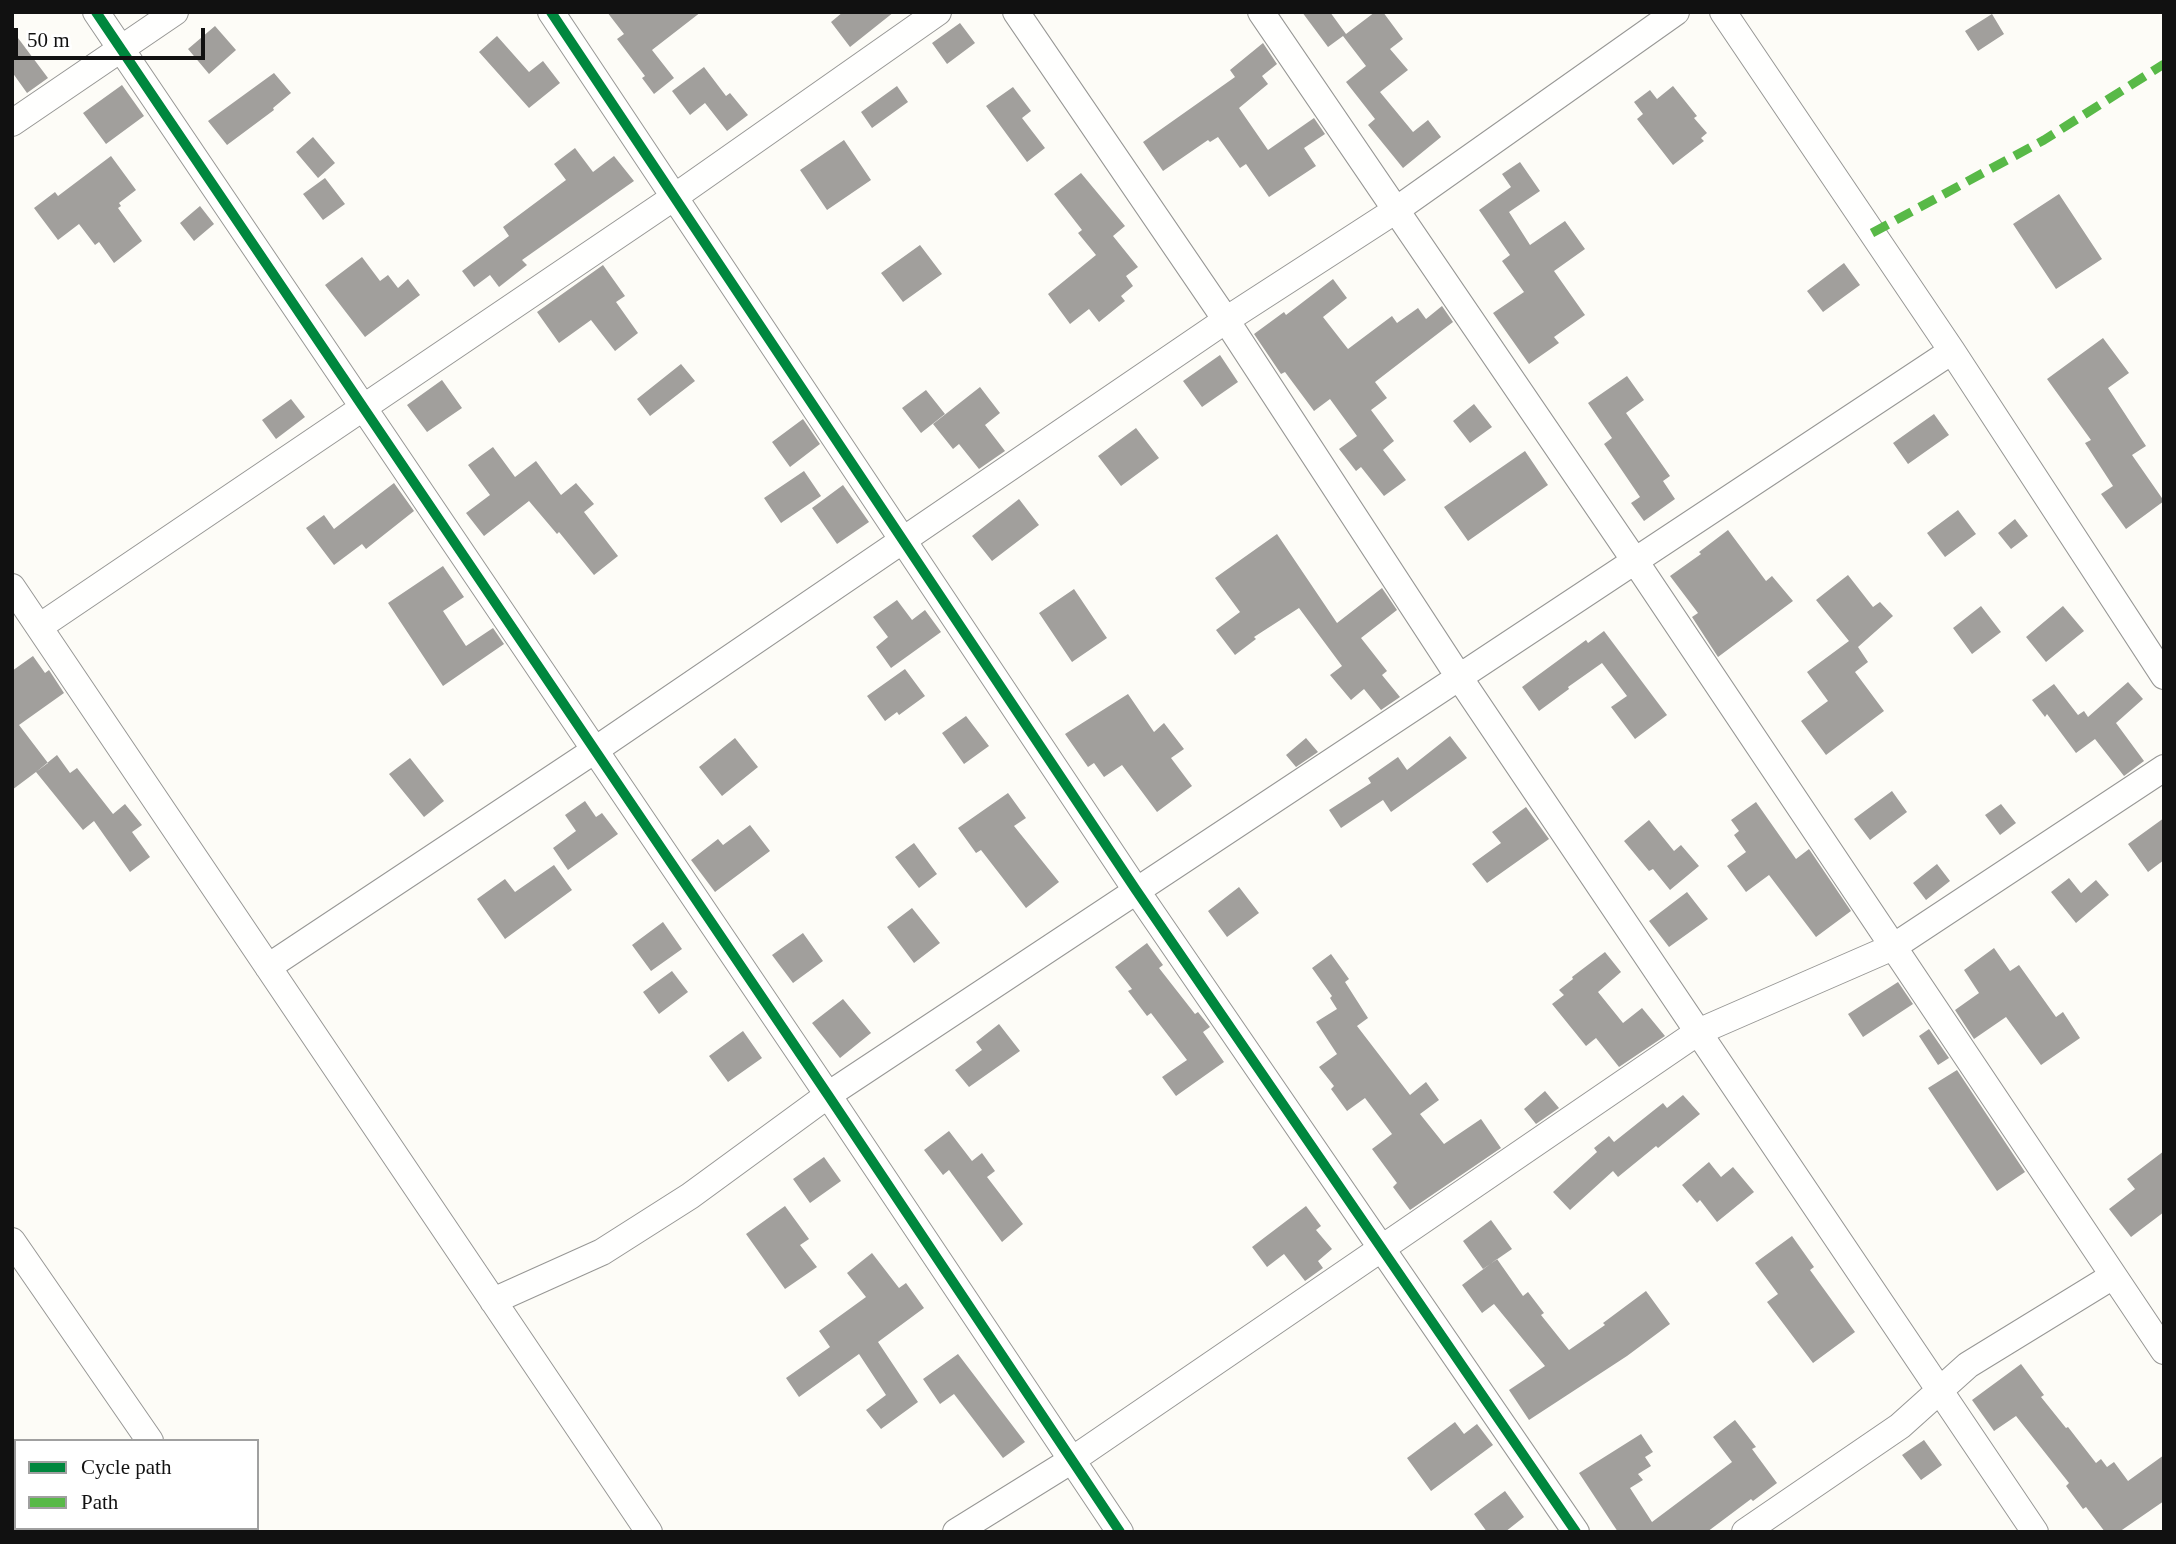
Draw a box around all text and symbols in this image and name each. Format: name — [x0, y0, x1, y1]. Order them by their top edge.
scale bar — [18, 14, 208, 58]
text: 50 m — [27, 28, 70, 52]
legend — [14, 1439, 259, 1530]
text: Cycle path — [81, 1455, 171, 1479]
text: Path — [81, 1490, 118, 1514]

